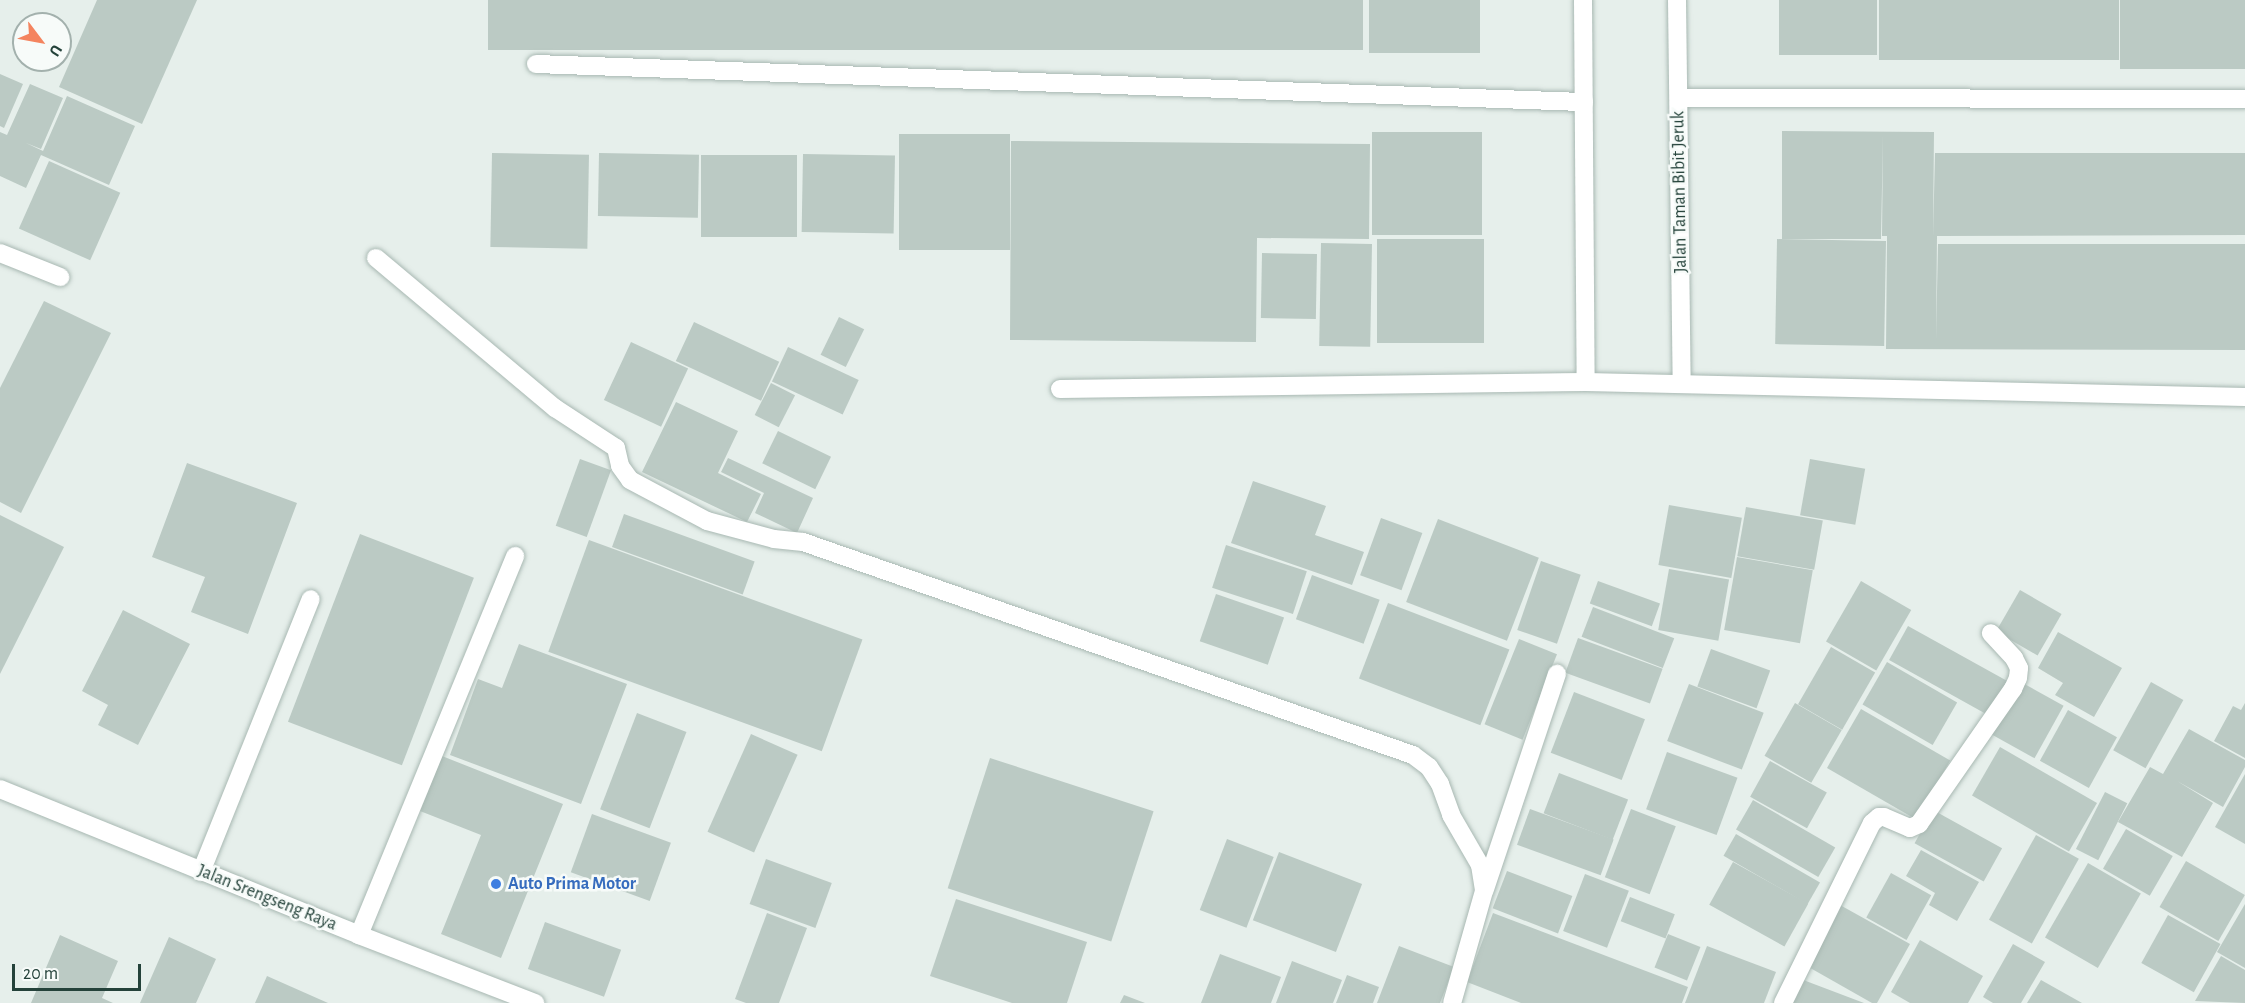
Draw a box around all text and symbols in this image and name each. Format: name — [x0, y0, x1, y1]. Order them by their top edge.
north arrow — [12, 12, 72, 72]
text: U — [46, 42, 65, 59]
street label: Jalan Taman Bibit Jeruk — [1668, 111, 1692, 273]
street label: Jalan Srengseng Raya — [194, 860, 340, 936]
place label: Auto Prima Motor — [508, 873, 636, 895]
marker: Auto Prima Motor — [489, 877, 503, 891]
scale bar — [15, 952, 144, 990]
text: 20 m — [23, 965, 58, 983]

